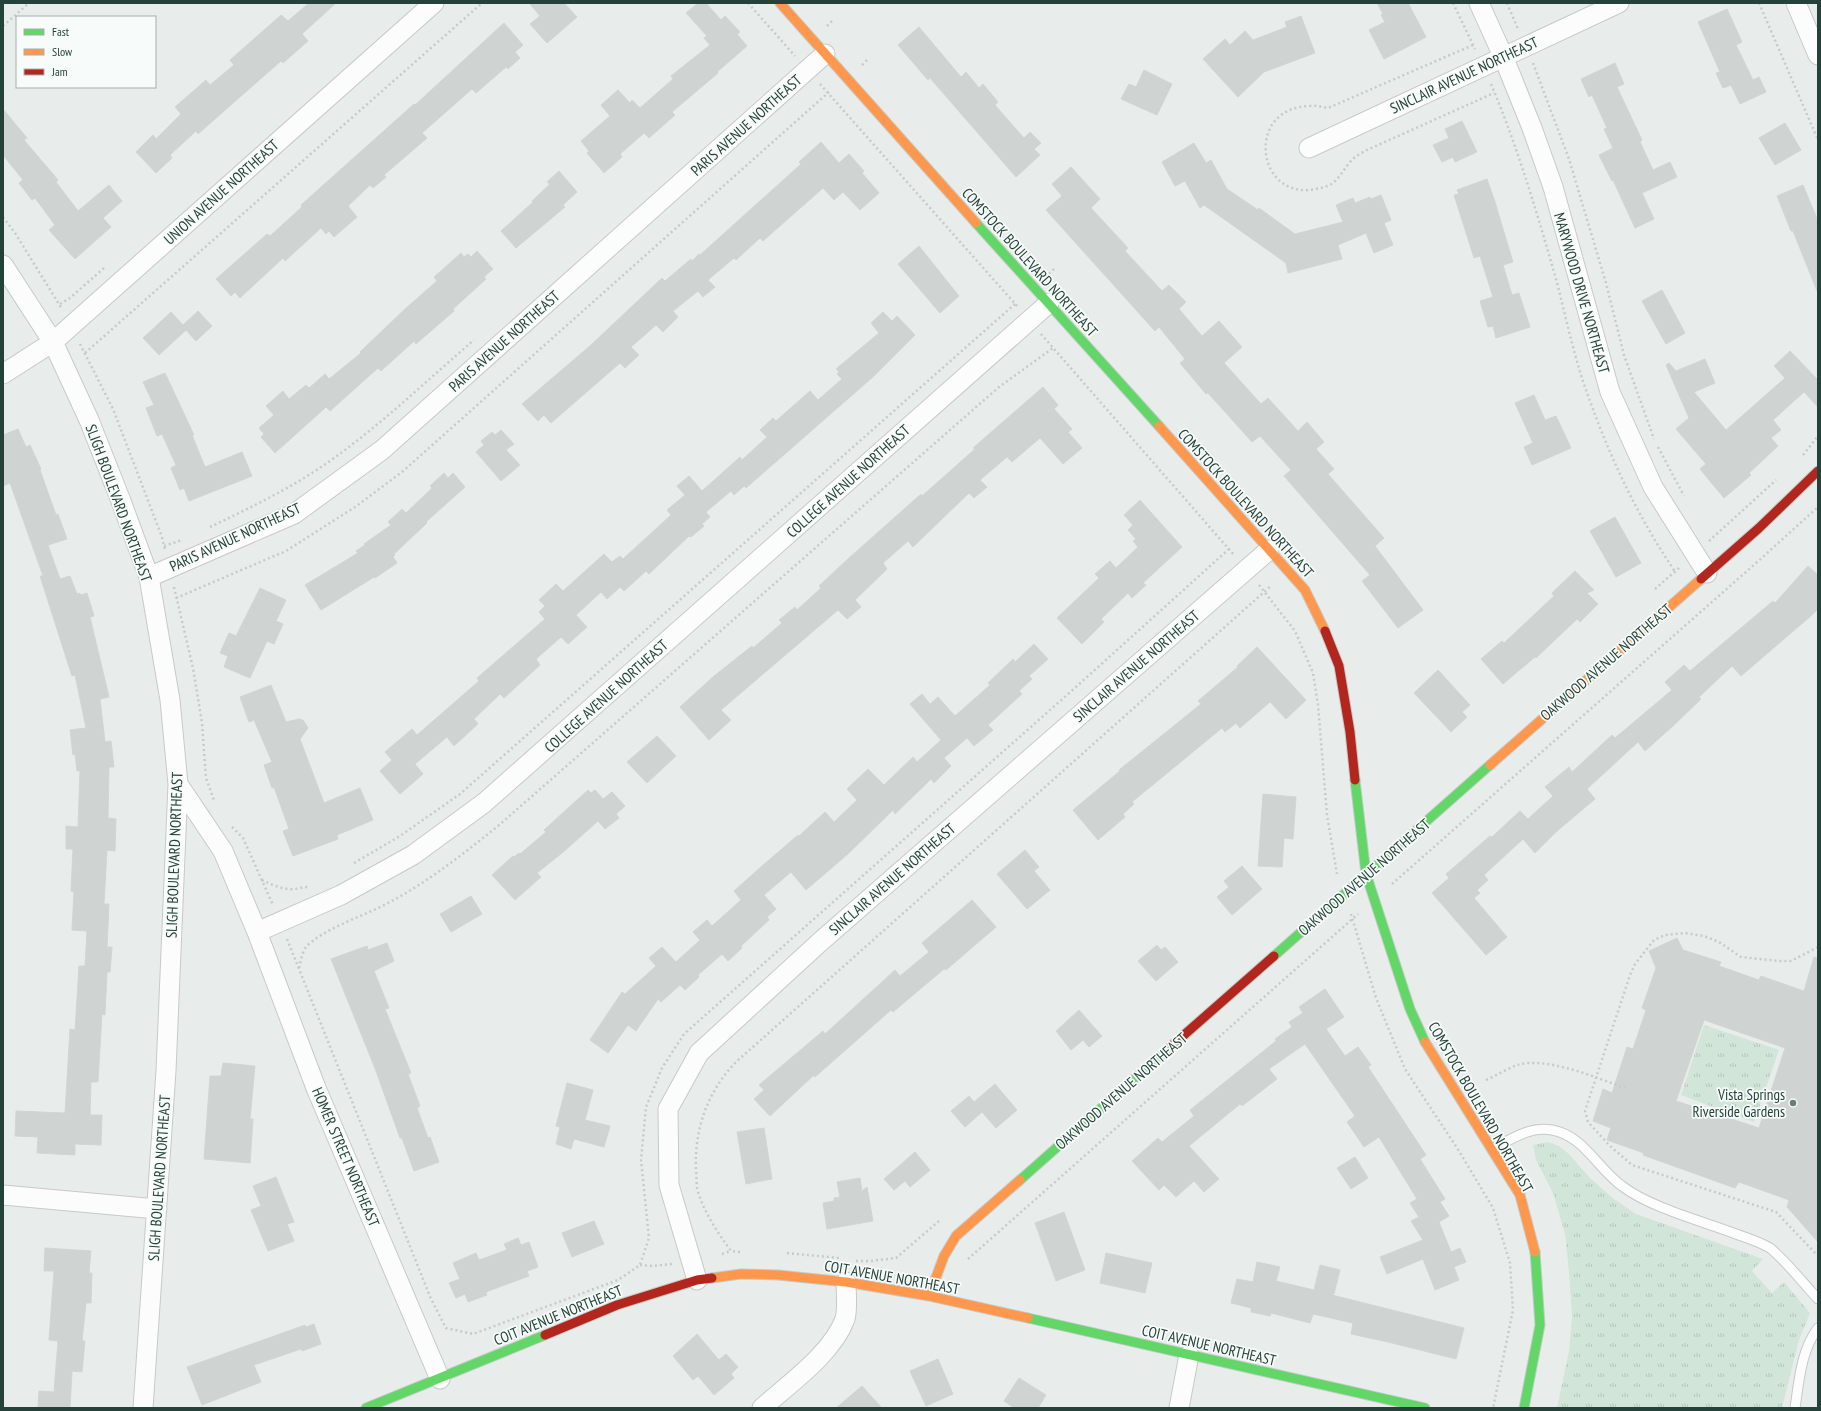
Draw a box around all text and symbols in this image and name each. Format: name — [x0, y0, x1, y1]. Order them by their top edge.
legend — [16, 16, 156, 88]
text: Fast — [52, 24, 70, 39]
street label: SINCLAIR AVENUE NORTHEAST — [1387, 32, 1541, 118]
text: Slow — [52, 44, 73, 59]
text: Jam — [51, 64, 68, 79]
street label: PARIS AVENUE NORTHEAST — [687, 70, 806, 180]
street label: UNION AVENUE NORTHEAST — [160, 135, 283, 249]
street label: COMSTOCK BOULEVARD NORTHEAST — [958, 184, 1102, 341]
street label: MARYWOOD DRIVE NORTHEAST — [1550, 210, 1614, 376]
street label: PARIS AVENUE NORTHEAST — [445, 286, 564, 396]
street label: COLLEGE AVENUE NORTHEAST — [782, 420, 914, 542]
street label: SLIGH BOULEVARD NORTHEAST — [82, 422, 156, 585]
street label: COMSTOCK BOULEVARD NORTHEAST — [1174, 425, 1318, 582]
street label: PARIS AVENUE NORTHEAST — [166, 498, 304, 576]
street label: OAKWOOD AVENUE NORTHEAST — [1536, 599, 1676, 725]
street label: SINCLAIR AVENUE NORTHEAST — [1069, 606, 1203, 726]
street label: COLLEGE AVENUE NORTHEAST — [540, 635, 672, 757]
street label: SLIGH BOULEVARD NORTHEAST — [162, 771, 186, 938]
street label: OAKWOOD AVENUE NORTHEAST — [1294, 814, 1434, 940]
street label: SINCLAIR AVENUE NORTHEAST — [825, 819, 959, 939]
street label: COMSTOCK BOULEVARD NORTHEAST — [1424, 1018, 1538, 1196]
street label: OAKWOOD AVENUE NORTHEAST — [1051, 1028, 1191, 1154]
street label: HOMER STREET NORTHEAST — [308, 1085, 384, 1230]
place label: Vista Springs Riverside Gardens — [1692, 1085, 1785, 1121]
street label: SLIGH BOULEVARD NORTHEAST — [144, 1094, 174, 1262]
marker: Vista Springs Riverside Gardens — [1788, 1098, 1798, 1108]
street label: COIT AVENUE NORTHEAST — [823, 1256, 961, 1298]
street label: COIT AVENUE NORTHEAST — [491, 1280, 625, 1349]
street label: COIT AVENUE NORTHEAST — [1140, 1320, 1278, 1370]

